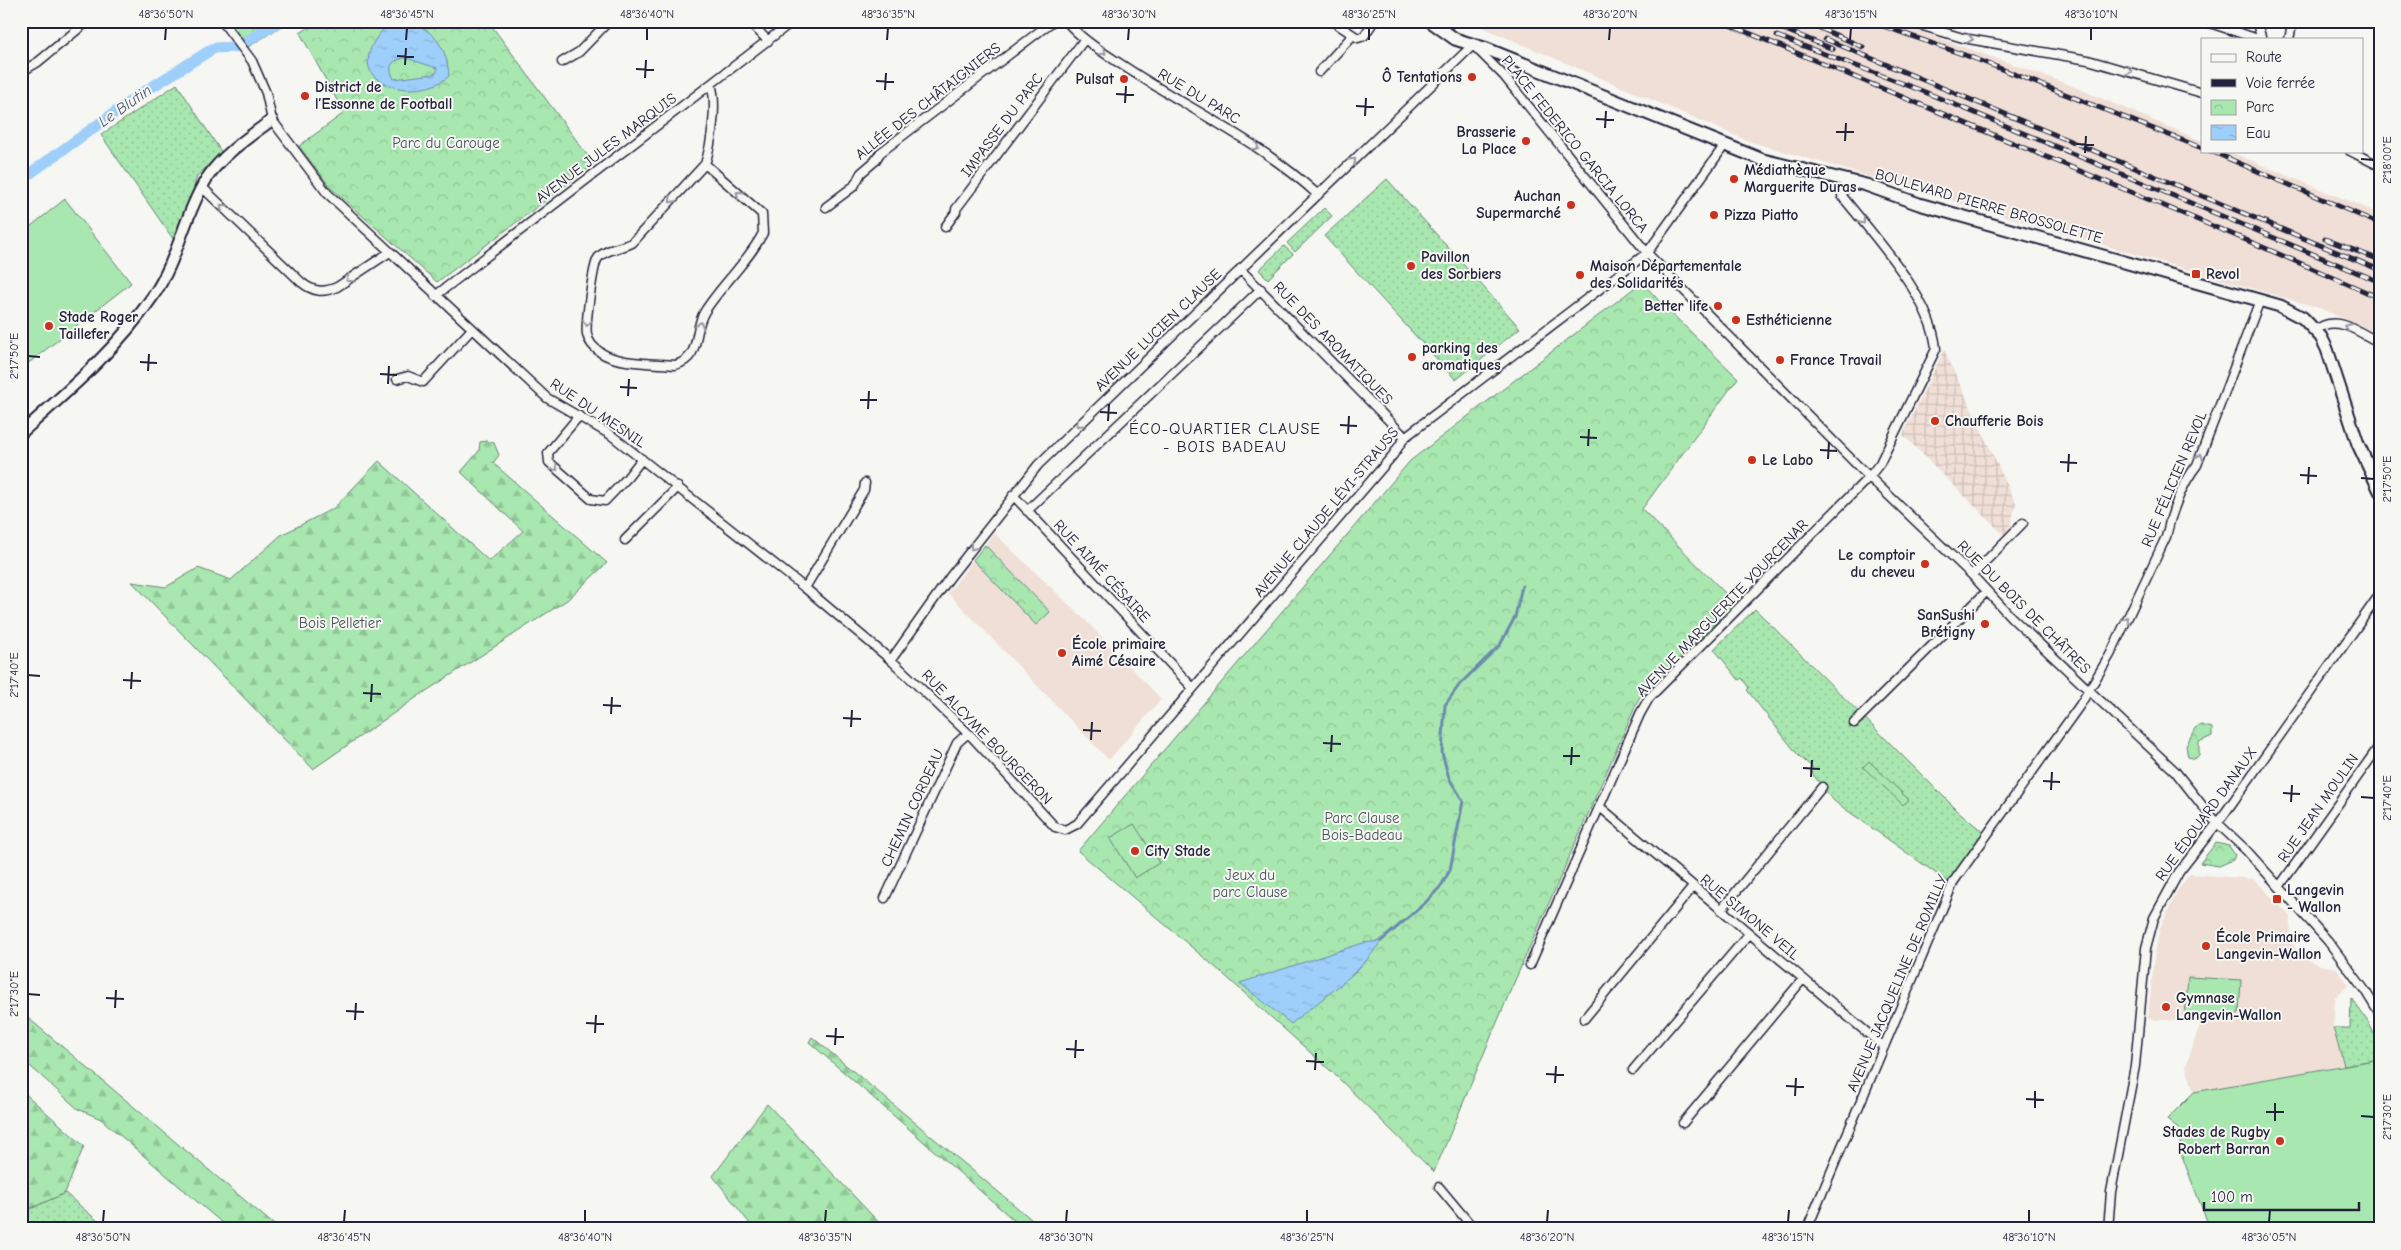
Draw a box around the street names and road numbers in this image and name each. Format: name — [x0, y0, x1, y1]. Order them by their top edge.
street label: ALLÉE DES CHÂTAIGNIERS — [851, 38, 1004, 163]
street label: PLACE FEDERICO GARCIA LORCA — [1498, 52, 1652, 237]
street label: RUE DU PARC — [1155, 64, 1243, 128]
street label: IMPASSE DU PARC — [957, 70, 1047, 180]
street label: AVENUE JULES MARQUIS — [532, 89, 680, 207]
street label: BOULEVARD PIERRE BROSSOLETTE — [1873, 165, 2105, 247]
street label: AVENUE LUCIEN CLAUSE — [1091, 265, 1225, 395]
street label: RUE DES AROMATIQUES — [1270, 278, 1396, 408]
street label: RUE DU MESNIL — [547, 374, 650, 452]
street label: RUE FÉLICIEN REVOL — [2136, 408, 2211, 550]
street label: AVENUE CLAUDE LÉVI-STRAUSS — [1249, 423, 1402, 600]
street label: RUE AIMÉ CÉSAIRE — [1050, 515, 1155, 626]
street label: AVENUE MARGUERITE YOURCENAR — [1632, 516, 1812, 700]
street label: RUE DU BOIS DE CHÂTRES — [1954, 536, 2095, 677]
street label: RUE ALCYME BOURGERON — [918, 666, 1056, 808]
street label: RUE ÉDOUARD DANAUX — [2151, 743, 2261, 884]
street label: CHEMIN CORDEAU — [877, 746, 947, 870]
street label: RUE JEAN MOULIN — [2274, 750, 2362, 866]
street label: RUE SIMONE VEIL — [1697, 870, 1804, 964]
street label: AVENUE JACQUELINE DE ROMILLY — [1843, 871, 1951, 1095]

